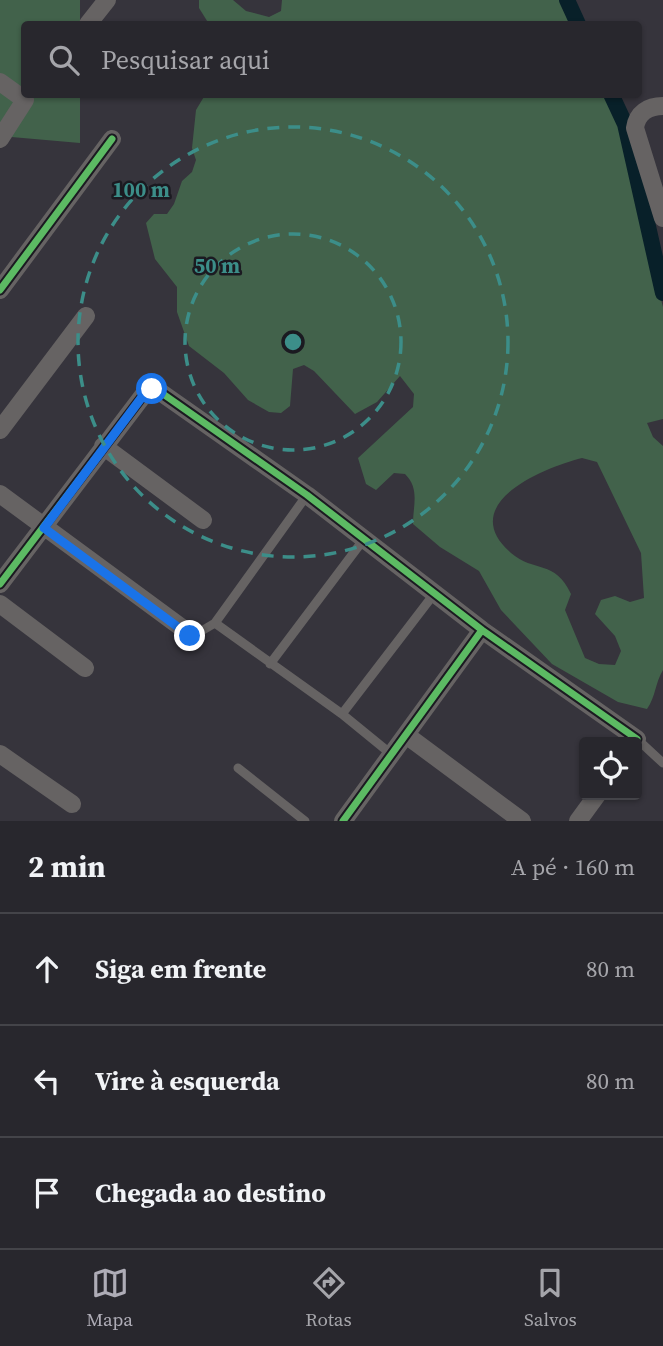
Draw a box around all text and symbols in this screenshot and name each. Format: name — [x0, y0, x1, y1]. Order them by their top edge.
search box — [21, 21, 642, 98]
icon: search — [45, 41, 83, 79]
text: Pesquisar aqui — [101, 42, 270, 78]
text: 100 m — [112, 175, 170, 204]
text: 50 m — [194, 251, 240, 280]
centre of rings — [281, 330, 305, 354]
route start — [136, 373, 167, 404]
route end — [174, 620, 205, 651]
map controls — [579, 737, 642, 800]
button: locate — [579, 737, 642, 800]
text: 2 min — [28, 846, 106, 887]
text: A pé · 160 m — [511, 851, 635, 883]
icon: ahead — [28, 950, 66, 988]
text: Siga em frente — [95, 951, 266, 987]
text: 80 m — [586, 953, 635, 985]
icon: left — [28, 1062, 66, 1100]
text: Vire à esquerda — [95, 1063, 280, 1099]
text: 80 m — [586, 1065, 635, 1097]
icon: arrive — [28, 1174, 66, 1212]
text: Chegada ao destino — [95, 1175, 326, 1211]
tab: Mapa — [86, 1264, 133, 1332]
tab: Rotas — [305, 1264, 352, 1332]
tab: Salvos — [524, 1264, 577, 1332]

